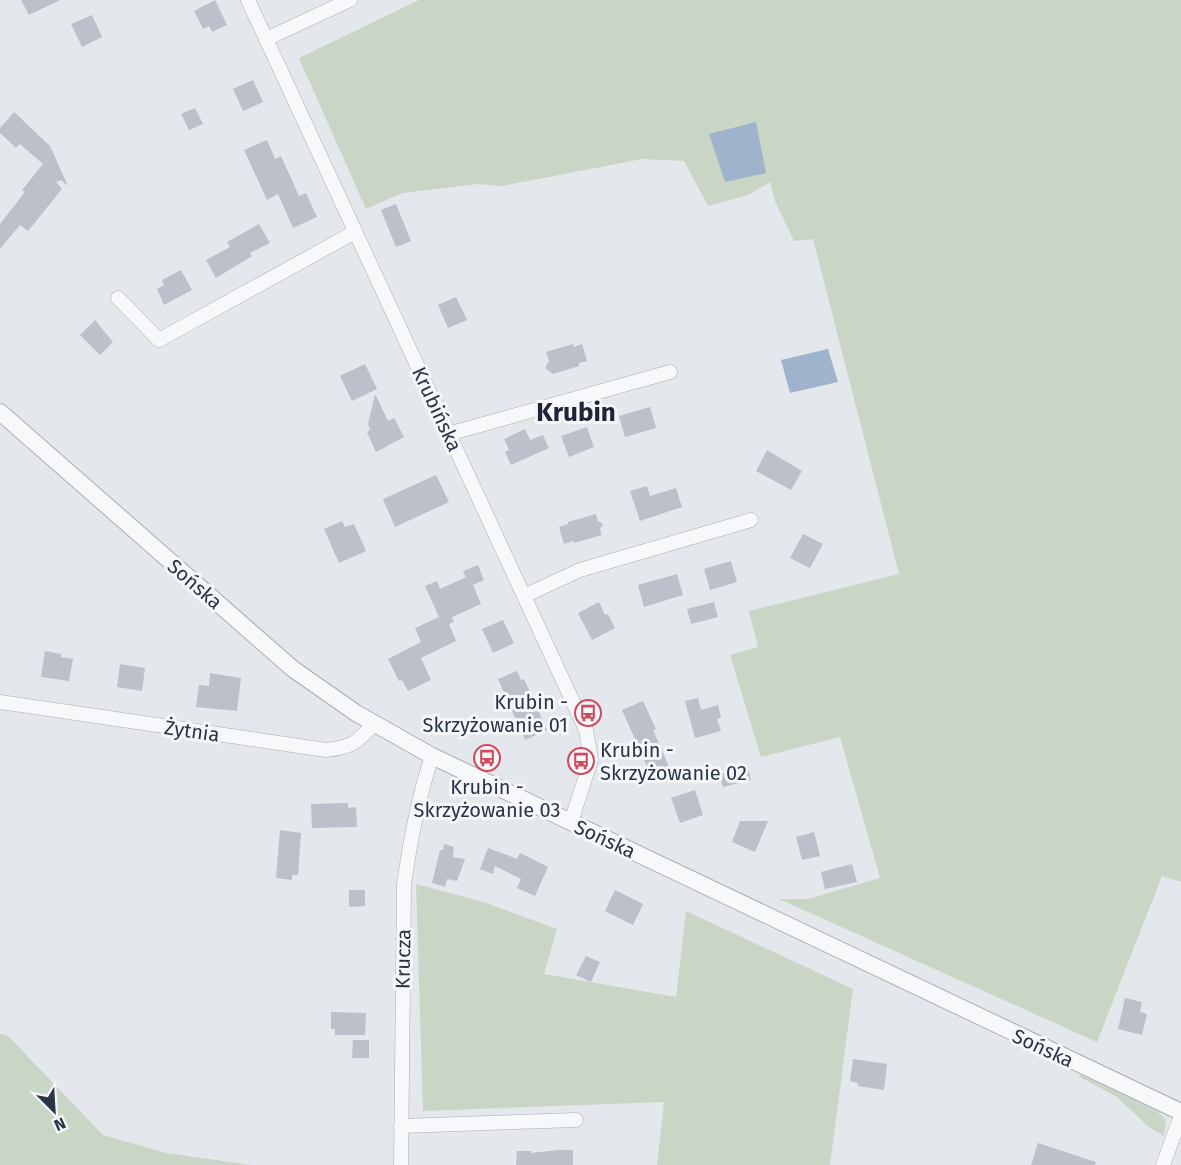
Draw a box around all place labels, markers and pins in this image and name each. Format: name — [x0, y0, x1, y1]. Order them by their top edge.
place label: Krubin - Skrzyżowanie 01 — [423, 690, 568, 737]
bus stop icon: Krubin - Skrzyżowanie 01 — [573, 698, 603, 728]
place label: Krubin - Skrzyżowanie 02 — [600, 738, 747, 785]
bus stop icon: Krubin - Skrzyżowanie 03 — [472, 743, 502, 773]
bus stop icon: Krubin - Skrzyżowanie 02 — [566, 746, 596, 776]
place label: Krubin - Skrzyżowanie 03 — [414, 775, 561, 822]

